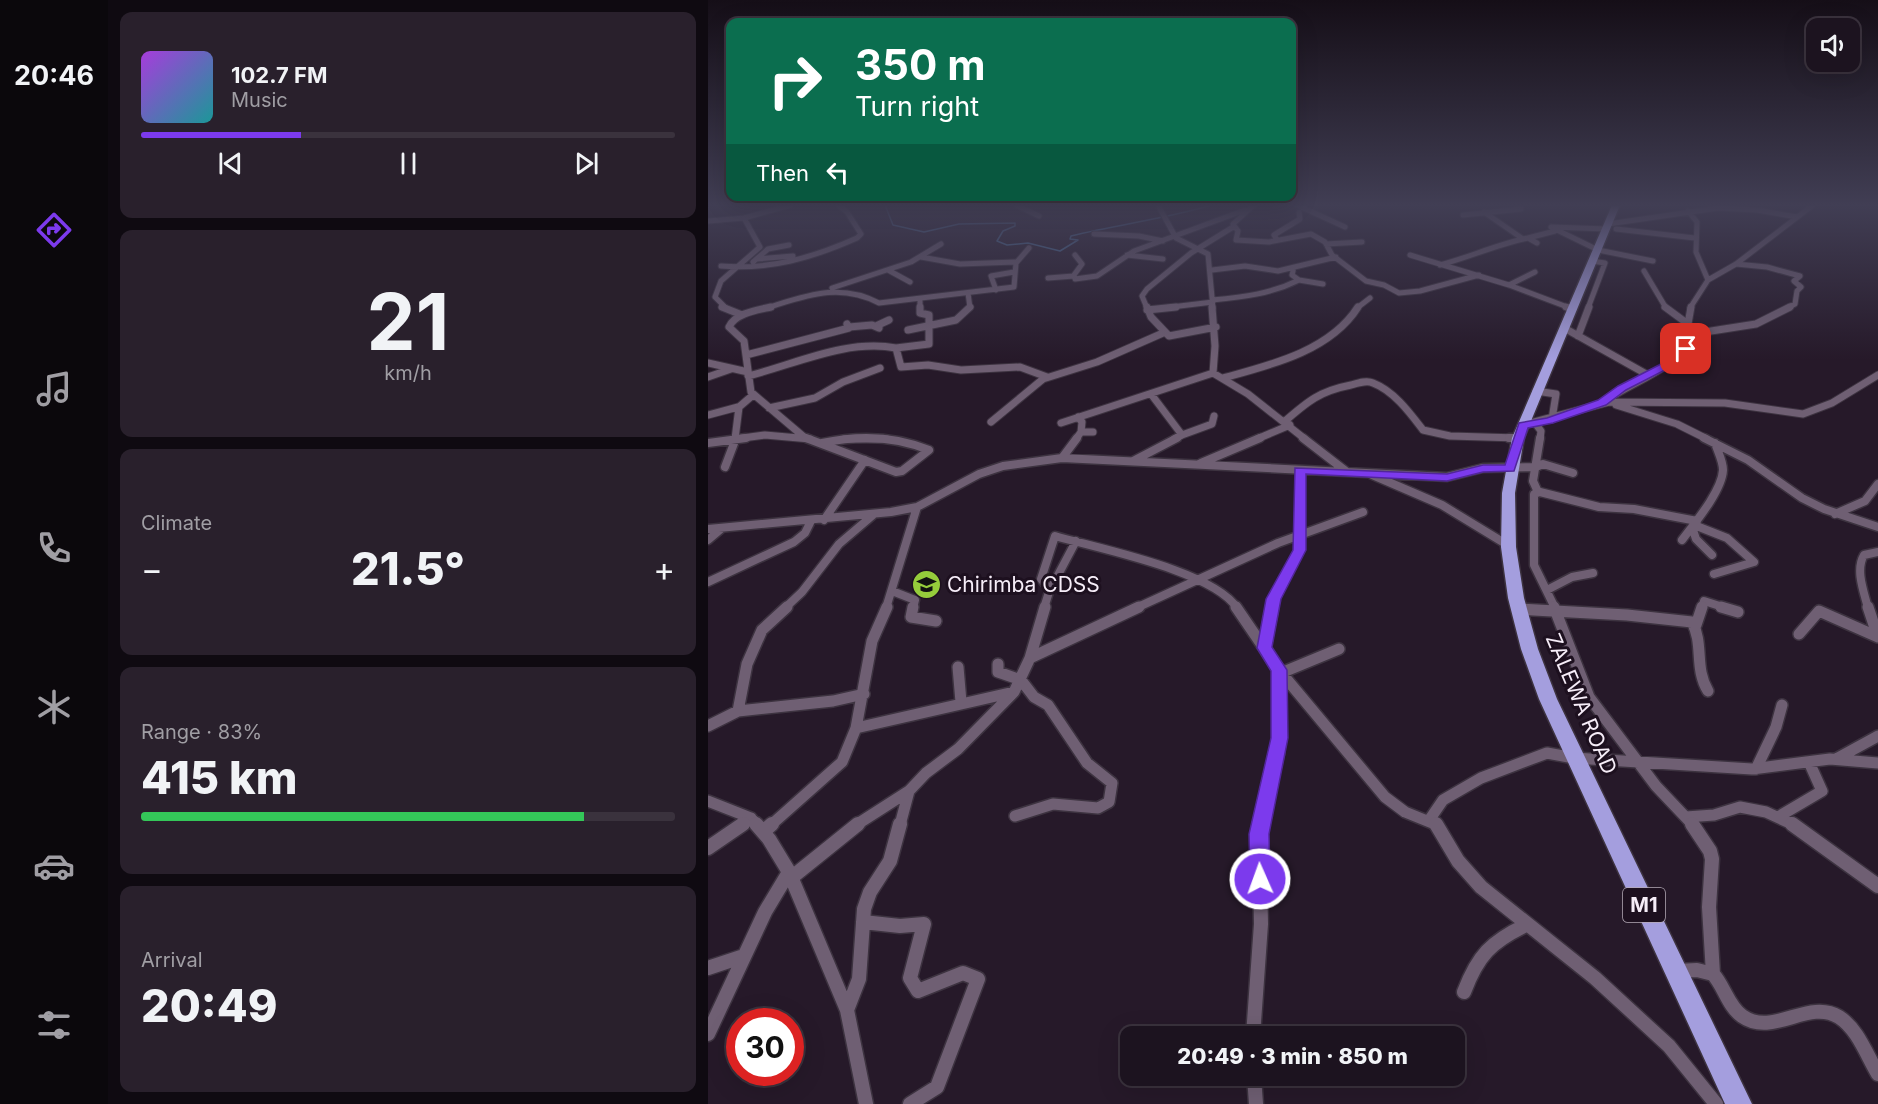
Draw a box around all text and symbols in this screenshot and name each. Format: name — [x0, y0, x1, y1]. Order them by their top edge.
map controls — [1806, 18, 1860, 72]
button: sound — [1806, 18, 1860, 72]
text: 350 m — [855, 39, 986, 90]
icon: right — [756, 42, 834, 120]
text: 20:46 — [14, 59, 94, 92]
text: 102.7 FM — [231, 62, 327, 88]
text: Music — [231, 88, 288, 112]
text: Turn right — [855, 90, 979, 123]
icon: previous — [214, 147, 247, 180]
icon: pause — [392, 147, 425, 180]
icon: next — [570, 147, 603, 180]
icon: left — [821, 156, 854, 189]
text: Then — [756, 160, 809, 186]
icon: directions — [33, 209, 75, 251]
text: 21 — [367, 274, 449, 369]
pin — [1660, 323, 1711, 374]
icon: arrive — [1669, 332, 1702, 365]
text: km/h — [384, 361, 432, 385]
icon: music — [33, 368, 75, 410]
text: Climate — [141, 511, 212, 535]
icon: phone — [33, 527, 75, 569]
text: 21.5° — [351, 541, 465, 596]
text: − — [141, 549, 163, 589]
text: + — [653, 549, 675, 589]
school or university icon: Chirimba CDSS — [910, 569, 942, 601]
place label: Chirimba CDSS — [947, 572, 1100, 597]
street label: ZALEWA ROAD — [1541, 630, 1622, 778]
icon: climate — [33, 686, 75, 728]
text: Range · 83% — [141, 720, 262, 744]
text: 415 km — [141, 750, 297, 805]
icon: car — [33, 845, 75, 887]
position arrow — [1228, 847, 1292, 911]
road number: M1 — [1623, 888, 1665, 922]
text: Arrival — [141, 948, 203, 972]
text: 20:49 — [141, 978, 277, 1033]
icon: filters — [33, 1004, 75, 1046]
speed limit sign: 30 — [726, 1008, 804, 1086]
text: 20:49 · 3 min · 850 m — [1177, 1043, 1408, 1069]

